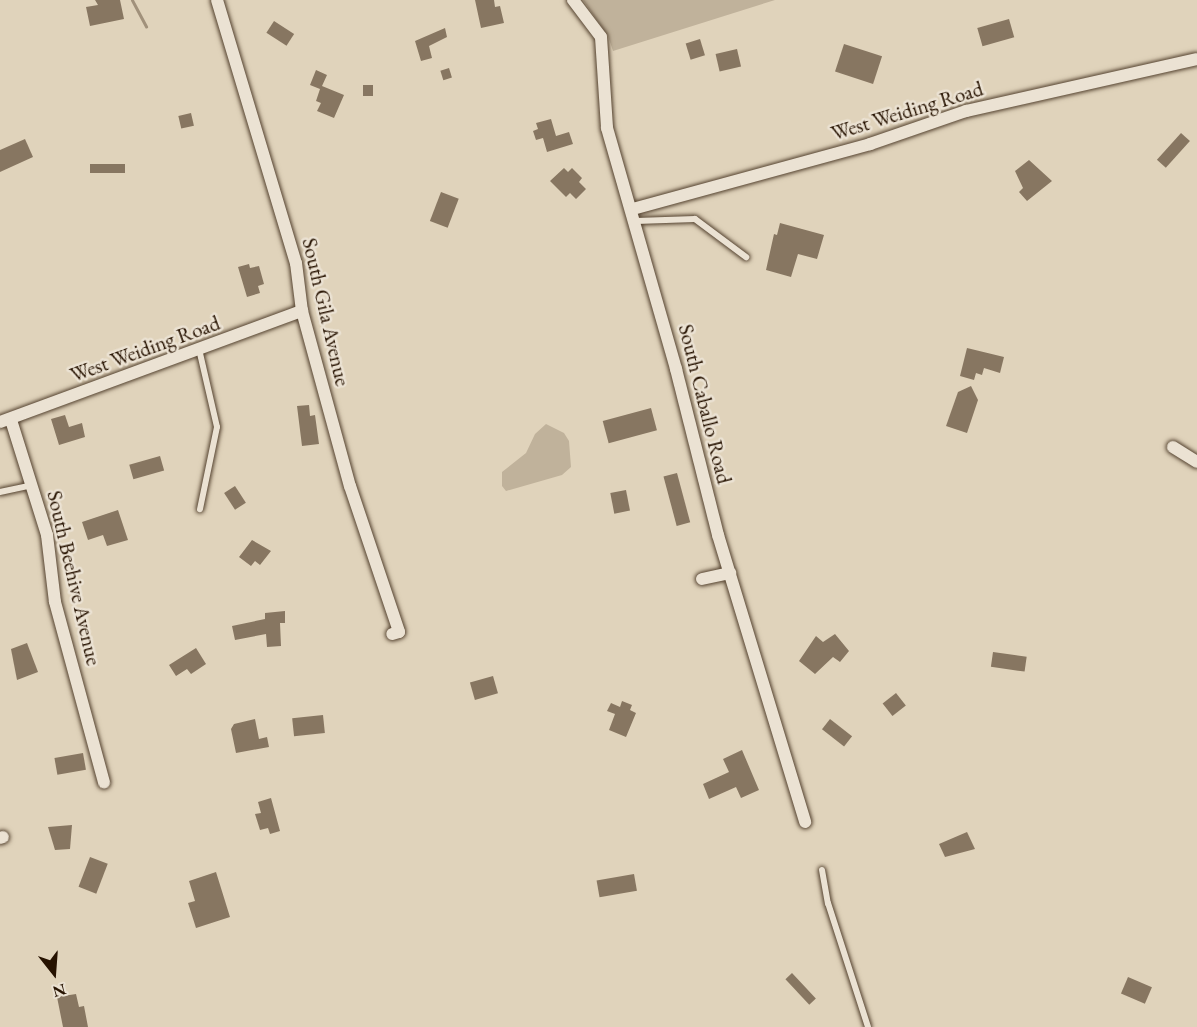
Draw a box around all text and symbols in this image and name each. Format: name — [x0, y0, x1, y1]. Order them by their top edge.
street label: West Weiding Road — [828, 76, 986, 146]
street label: South Gila Avenue — [297, 236, 355, 388]
street label: West Weiding Road — [67, 310, 223, 388]
street label: South Caballo Road — [673, 322, 737, 486]
street label: South Beehive Avenue — [42, 488, 106, 668]
north arrow — [24, 943, 84, 1003]
text: N — [50, 979, 69, 1003]

